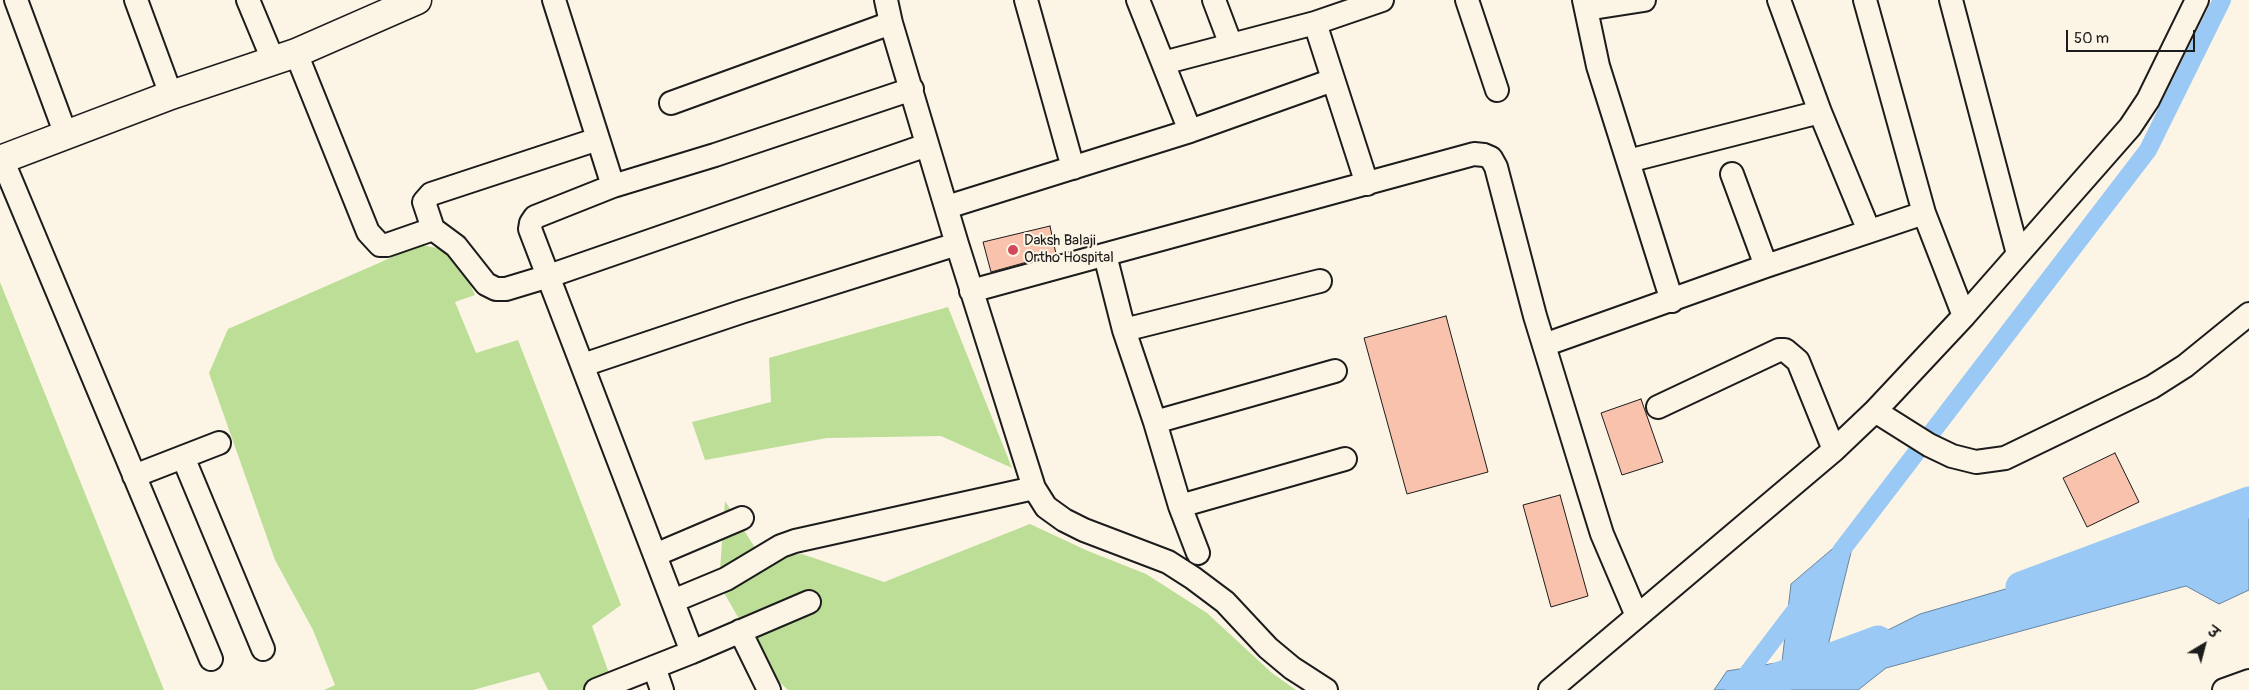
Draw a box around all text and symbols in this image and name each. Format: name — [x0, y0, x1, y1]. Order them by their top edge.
scale bar — [2069, 20, 2198, 52]
text: 50 m — [2074, 29, 2109, 48]
place label: Daksh Balaji Ortho Hospital — [1024, 232, 1114, 267]
marker: Daksh Balaji Ortho Hospital — [1006, 243, 1020, 257]
north arrow — [2179, 620, 2229, 670]
text: उ — [2204, 623, 2222, 642]

